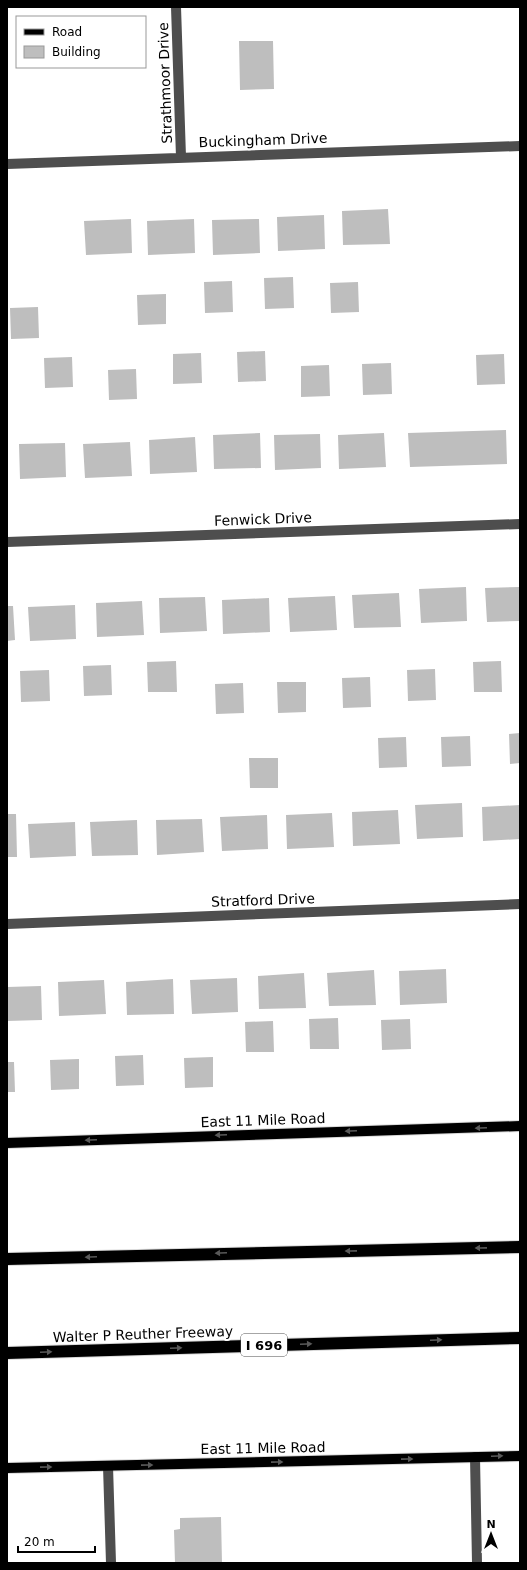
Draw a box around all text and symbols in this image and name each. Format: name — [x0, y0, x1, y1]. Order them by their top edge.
legend — [16, 16, 146, 68]
street label: Strathmoor Drive — [155, 22, 175, 144]
text: Road — [52, 25, 82, 39]
text: Building — [52, 45, 101, 59]
street label: Buckingham Drive — [198, 130, 328, 150]
street label: Fenwick Drive — [214, 509, 312, 529]
street label: Stratford Drive — [211, 890, 315, 910]
street label: East 11 Mile Road — [200, 1110, 326, 1130]
one-way arrow — [475, 1124, 487, 1131]
one-way arrow — [345, 1128, 357, 1135]
one-way arrow — [215, 1132, 227, 1139]
one-way arrow — [84, 1137, 97, 1143]
one-way arrow — [474, 1245, 487, 1251]
one-way arrow — [345, 1247, 357, 1254]
one-way arrow — [215, 1250, 227, 1257]
one-way arrow — [84, 1254, 97, 1260]
street label: Walter P Reuther Freeway — [53, 1323, 233, 1345]
road number: I 696 — [241, 1334, 287, 1356]
one-way arrow — [430, 1337, 443, 1343]
one-way arrow — [300, 1341, 313, 1347]
one-way arrow — [170, 1345, 183, 1351]
one-way arrow — [40, 1349, 53, 1355]
street label: East 11 Mile Road — [200, 1439, 326, 1457]
one-way arrow — [491, 1453, 503, 1460]
one-way arrow — [401, 1455, 413, 1462]
one-way arrow — [271, 1458, 283, 1465]
one-way arrow — [141, 1461, 153, 1468]
one-way arrow — [40, 1464, 53, 1470]
north arrow — [471, 1514, 511, 1554]
text: N — [486, 1518, 496, 1531]
scale bar — [18, 1528, 95, 1554]
text: 20 m — [24, 1535, 55, 1549]

